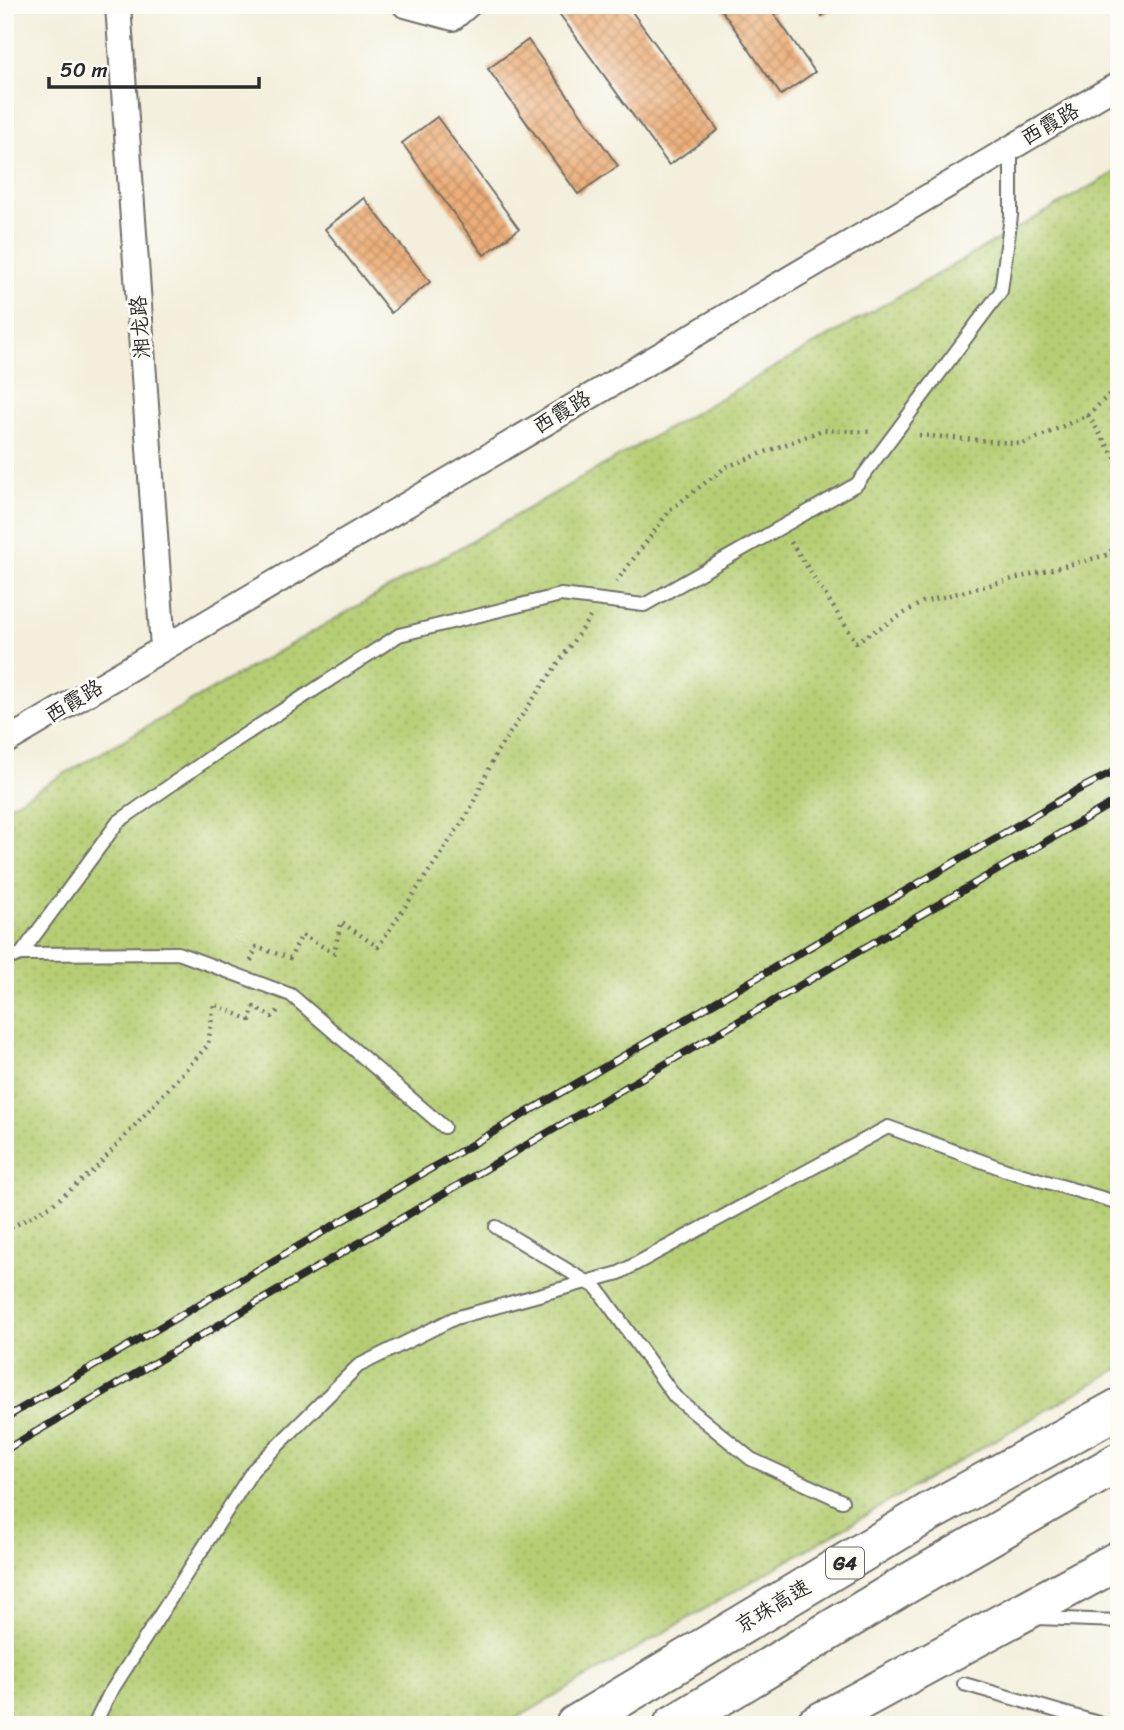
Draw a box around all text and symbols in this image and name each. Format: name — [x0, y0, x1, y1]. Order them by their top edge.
scale bar — [49, 46, 259, 90]
text: 50 m — [60, 51, 108, 89]
street label: 西霞路 — [1013, 92, 1087, 156]
street label: 湘龙路 — [119, 294, 161, 360]
street label: 西霞路 — [525, 379, 599, 445]
street label: 西霞路 — [37, 668, 111, 734]
road number: G4 — [826, 1548, 864, 1578]
street label: 京珠高速 — [727, 1568, 819, 1644]

